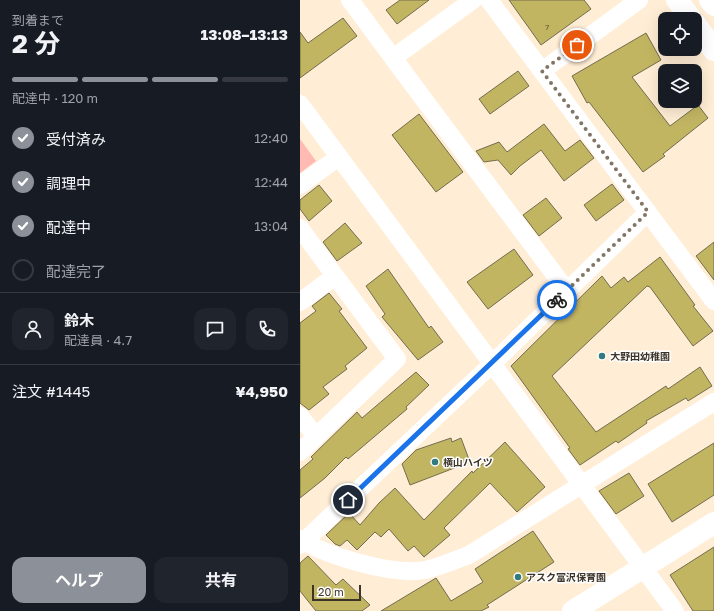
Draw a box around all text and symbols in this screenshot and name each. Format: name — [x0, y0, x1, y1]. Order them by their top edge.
text: 到着まで — [12, 12, 64, 28]
map controls — [658, 12, 702, 108]
button: locate — [658, 12, 702, 56]
house number: 7 — [545, 22, 549, 32]
text: 13:08–13:13 — [200, 25, 288, 43]
text: 2 分 — [12, 28, 60, 59]
pin — [560, 28, 594, 62]
icon: bag — [566, 34, 588, 56]
button: layers — [658, 64, 702, 108]
text: 配達中 · 120 m — [12, 90, 98, 106]
icon: check — [12, 127, 34, 149]
text: 受付済み — [46, 130, 106, 148]
text: 12:40 — [254, 130, 288, 146]
icon: check — [12, 171, 34, 193]
text: 調理中 — [46, 174, 91, 192]
text: 12:44 — [254, 174, 288, 190]
icon: check — [12, 215, 34, 237]
text: 配達中 — [46, 218, 91, 236]
text: 13:04 — [254, 218, 288, 234]
text: 配達完了 — [46, 262, 106, 280]
courier — [537, 280, 577, 320]
icon: bike — [546, 289, 568, 311]
button: person — [12, 308, 54, 350]
button: chat — [194, 308, 236, 350]
button: phone — [246, 308, 288, 350]
text: 鈴木 — [64, 311, 94, 329]
text: 配達員 · 4.7 — [64, 332, 132, 348]
place label: 大野田幼稚園 — [610, 350, 670, 362]
marker: 大野田幼稚園 — [597, 351, 607, 361]
text: 注文 #1445 — [12, 382, 90, 400]
text: ¥4,950 — [235, 382, 288, 400]
place label: 横山ハイツ — [443, 456, 493, 468]
marker: 横山ハイツ — [430, 457, 440, 467]
pin — [331, 483, 365, 517]
icon: home — [337, 489, 359, 511]
button: ヘルプ — [12, 557, 146, 603]
button: 共有 — [154, 557, 288, 603]
place label: アスク富沢保育園 — [526, 571, 606, 583]
marker: アスク富沢保育園 — [513, 572, 523, 582]
scale bar — [312, 583, 361, 602]
text: 20 m — [318, 585, 344, 598]

